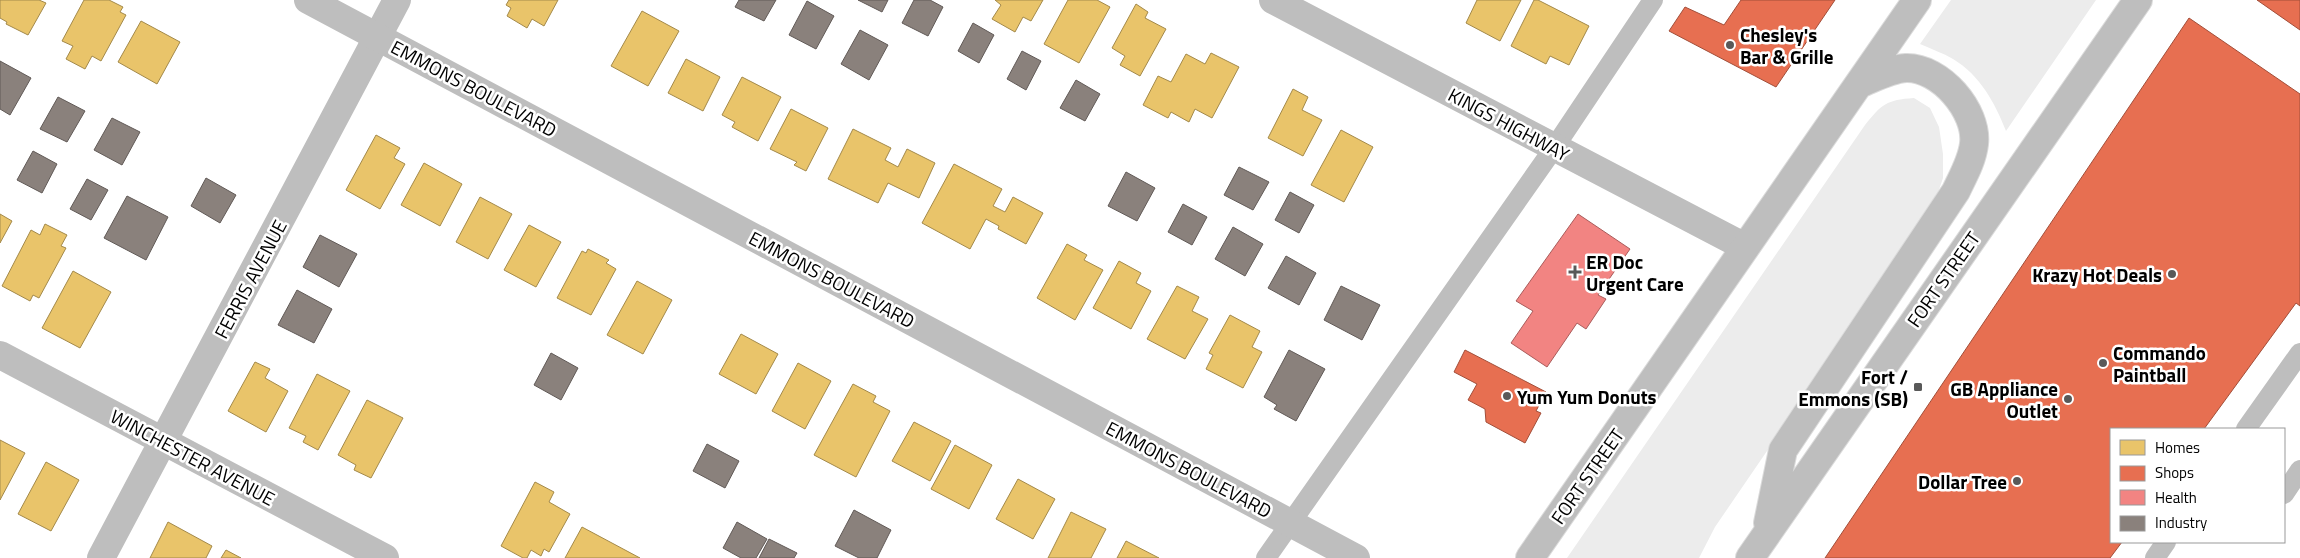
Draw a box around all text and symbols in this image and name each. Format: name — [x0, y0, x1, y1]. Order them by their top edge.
place label: Chesley's Bar & Grille — [1740, 20, 1834, 71]
street label: EMMONS BOULEVARD — [386, 32, 562, 144]
marker: Chesley's Bar & Grille — [1724, 39, 1736, 51]
street label: KINGS HIGHWAY — [1443, 80, 1575, 169]
street label: FERRIS AVENUE — [206, 214, 294, 344]
street label: EMMONS BOULEVARD — [744, 223, 920, 335]
street label: FORT STREET — [1899, 225, 1987, 333]
place label: ER Doc Urgent Care — [1586, 247, 1684, 298]
place label: Krazy Hot Deals — [2032, 260, 2162, 289]
marker: ER Doc Urgent Care — [1568, 265, 1582, 279]
marker: Krazy Hot Deals — [2166, 268, 2178, 280]
place label: Commando Paintball — [2113, 338, 2206, 389]
marker: Commando Paintball — [2097, 357, 2109, 369]
place label: Fort / Emmons (SB) — [1798, 362, 1908, 413]
place label: GB Appliance Outlet — [1950, 374, 2058, 425]
marker: Fort / Emmons (SB) — [1912, 381, 1924, 393]
place label: Yum Yum Donuts — [1517, 382, 1657, 411]
marker: Yum Yum Donuts — [1501, 390, 1513, 402]
marker: GB Appliance Outlet — [2062, 393, 2074, 405]
street label: WINCHESTER AVENUE — [106, 401, 280, 513]
street label: EMMONS BOULEVARD — [1101, 413, 1277, 525]
street label: FORT STREET — [1543, 422, 1631, 530]
legend — [2110, 428, 2285, 543]
text: Homes — [2155, 436, 2200, 459]
text: Shops — [2155, 461, 2194, 484]
place label: Dollar Tree — [1918, 467, 2007, 496]
marker: Dollar Tree — [2011, 475, 2023, 487]
text: Health — [2155, 486, 2197, 509]
text: Industry — [2155, 511, 2207, 534]

